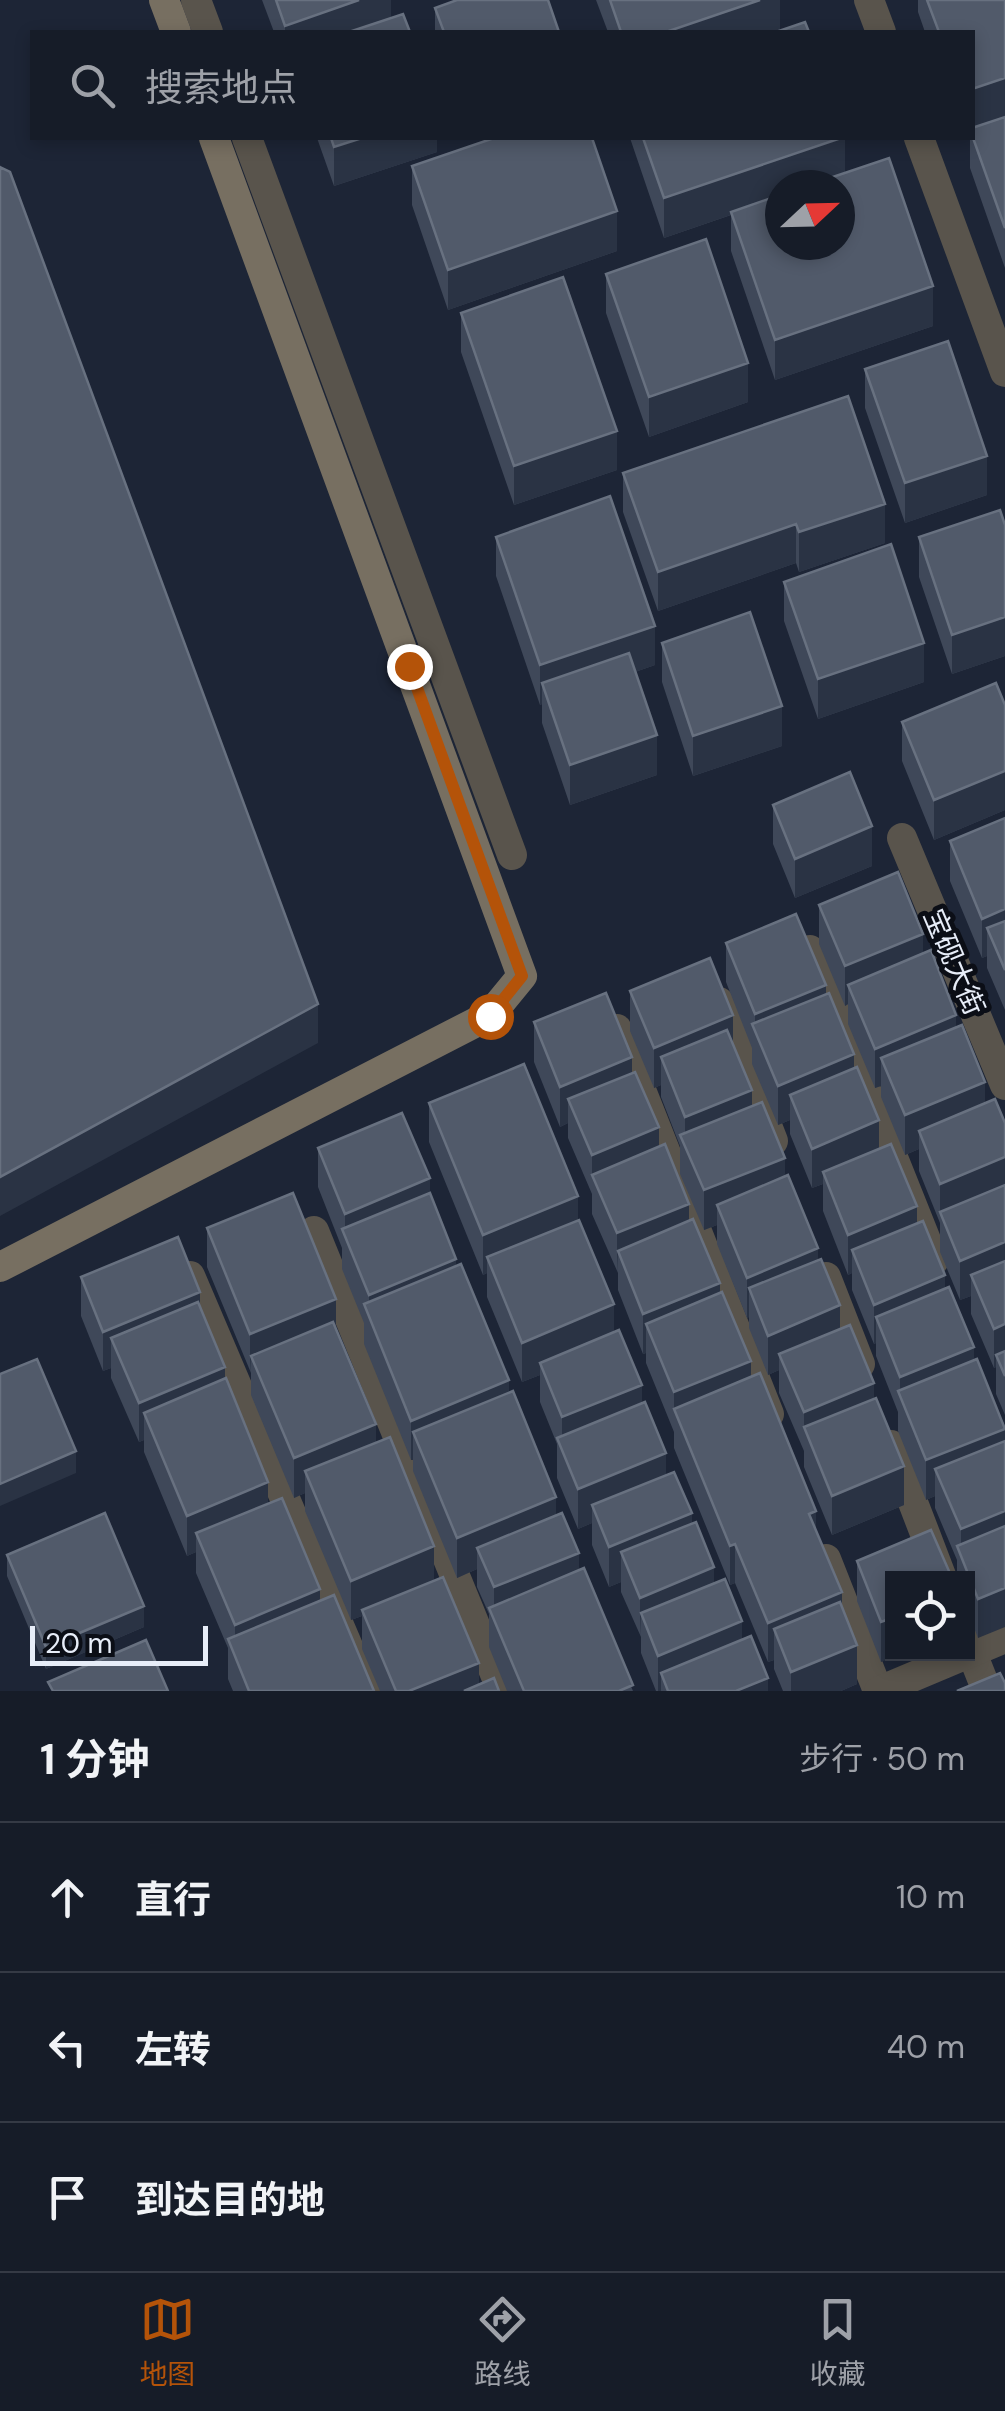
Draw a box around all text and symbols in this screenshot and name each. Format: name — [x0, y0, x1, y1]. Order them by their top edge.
search box — [30, 30, 975, 140]
icon: search — [65, 58, 120, 113]
text: 搜索地点 — [145, 63, 297, 113]
north arrow — [765, 170, 855, 260]
route end — [387, 644, 433, 690]
street label: 宝砚大街 — [915, 903, 993, 1021]
route start — [468, 994, 514, 1040]
map controls — [885, 1571, 975, 1661]
button: locate — [885, 1571, 975, 1661]
scale bar — [30, 1621, 208, 1666]
text: 20 m — [45, 1625, 112, 1662]
text: 1 分钟 — [40, 1732, 149, 1787]
text: 步行 · 50 m — [799, 1738, 965, 1780]
icon: ahead — [40, 1870, 95, 1925]
text: 直行 — [135, 1875, 211, 1925]
text: 10 m — [896, 1876, 965, 1918]
icon: left — [40, 2020, 95, 2075]
text: 左转 — [135, 2025, 211, 2075]
text: 40 m — [887, 2026, 965, 2068]
icon: arrive — [40, 2170, 95, 2225]
text: 到达目的地 — [135, 2175, 325, 2225]
tab: 地图 — [139, 2292, 196, 2393]
tab: 路线 — [474, 2292, 531, 2393]
tab: 收藏 — [809, 2292, 866, 2393]

